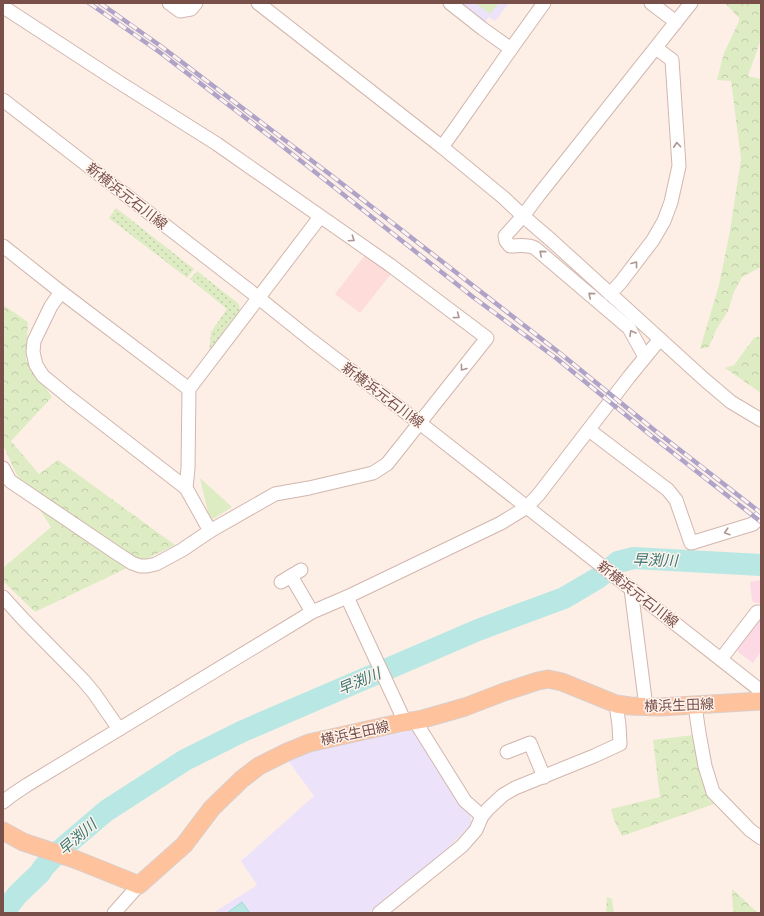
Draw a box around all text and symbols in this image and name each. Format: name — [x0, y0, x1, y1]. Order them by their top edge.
one-way arrow — [673, 142, 682, 148]
street label: 新横浜元石川線 — [83, 159, 171, 233]
one-way arrow — [348, 234, 355, 241]
one-way arrow — [539, 251, 547, 258]
one-way arrow — [630, 261, 637, 268]
one-way arrow — [588, 292, 595, 299]
one-way arrow — [453, 311, 460, 318]
one-way arrow — [629, 330, 636, 337]
street label: 新横浜元石川線 — [338, 358, 428, 432]
one-way arrow — [460, 364, 467, 371]
one-way arrow — [724, 527, 731, 536]
water label: 早渕川 — [632, 550, 680, 570]
street label: 新横浜元石川線 — [594, 557, 682, 631]
water label: 早渕川 — [335, 663, 385, 699]
street label: 横浜生田線 — [644, 695, 714, 715]
street label: 横浜生田線 — [319, 717, 391, 749]
water label: 早渕川 — [54, 814, 102, 859]

